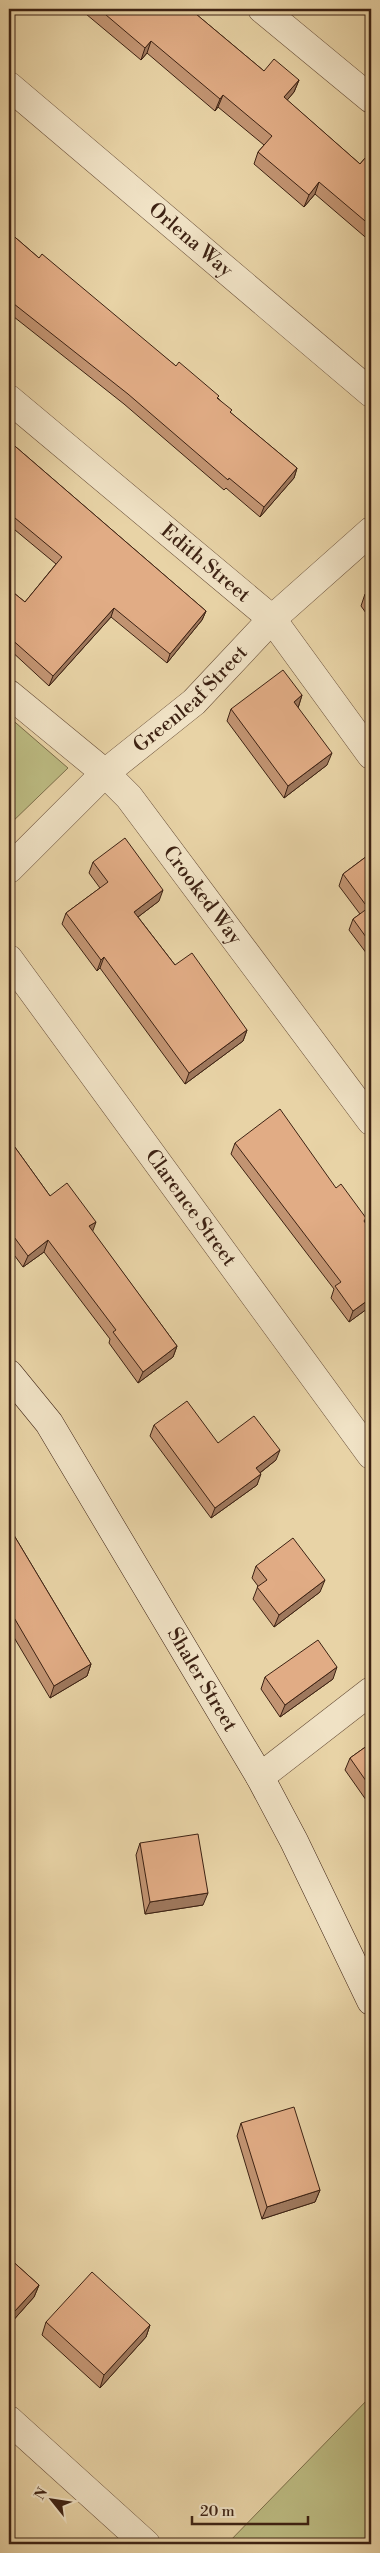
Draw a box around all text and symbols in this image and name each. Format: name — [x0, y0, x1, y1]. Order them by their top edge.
street label: Orlena Way — [143, 197, 238, 283]
street label: Edith Street — [155, 519, 255, 608]
street label: Greenleaf Street — [128, 640, 253, 758]
street label: Crooked Way — [157, 841, 248, 950]
street label: Clarence Street — [139, 1144, 242, 1271]
street label: Shaler Street — [161, 1623, 243, 1736]
north arrow — [28, 2476, 78, 2526]
text: N — [31, 2485, 52, 2503]
scale bar — [192, 2493, 309, 2525]
text: 20 m — [200, 2502, 235, 2521]

